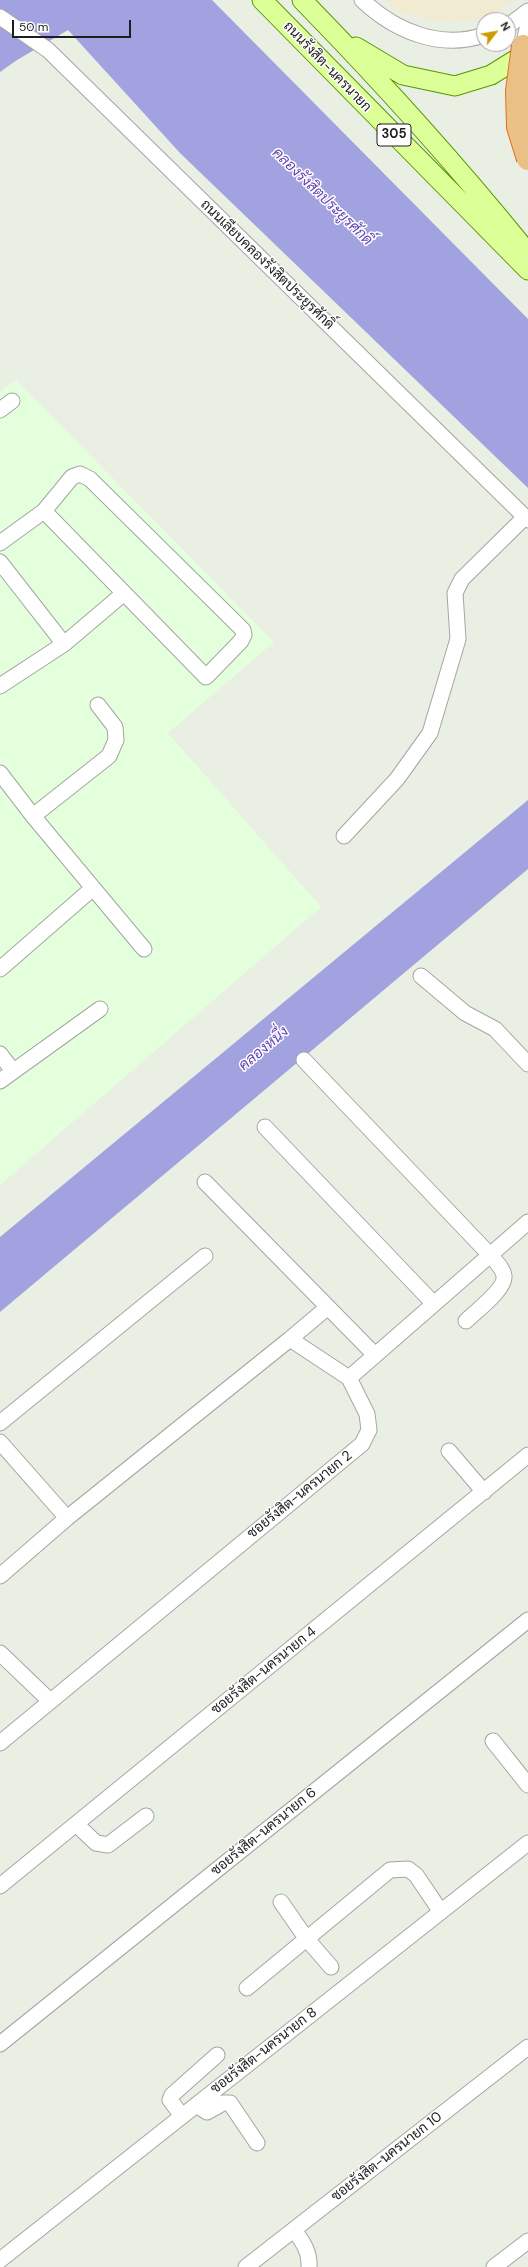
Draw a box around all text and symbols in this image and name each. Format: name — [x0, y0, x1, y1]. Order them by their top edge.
scale bar — [14, 12, 133, 38]
north arrow — [476, 12, 516, 52]
street label: ถนนรังสิต-นครนายก — [280, 18, 374, 116]
text: 50 m — [19, 19, 48, 35]
text: N — [497, 19, 513, 33]
road number: 305 — [377, 124, 411, 146]
water label: คลองรังสิตประยูรศักดิ์ — [268, 144, 376, 250]
street label: ถนนเลียบคลองรังสิตประยูรศักดิ์ — [197, 197, 337, 333]
water label: คลองหนึ่ง — [236, 1023, 292, 1075]
street label: ซอยรังสิต-นครนายก 2 — [244, 1448, 356, 1542]
street label: ซอยรังสิต-นครนายก 4 — [208, 1623, 320, 1719]
street label: ซอยรังสิต-นครนายก 6 — [208, 1784, 320, 1880]
street label: ซอยรังสิต-นครนายก 8 — [207, 2004, 321, 2098]
street label: ซอยรังสิต-นครนายก 10 — [328, 2109, 446, 2205]

